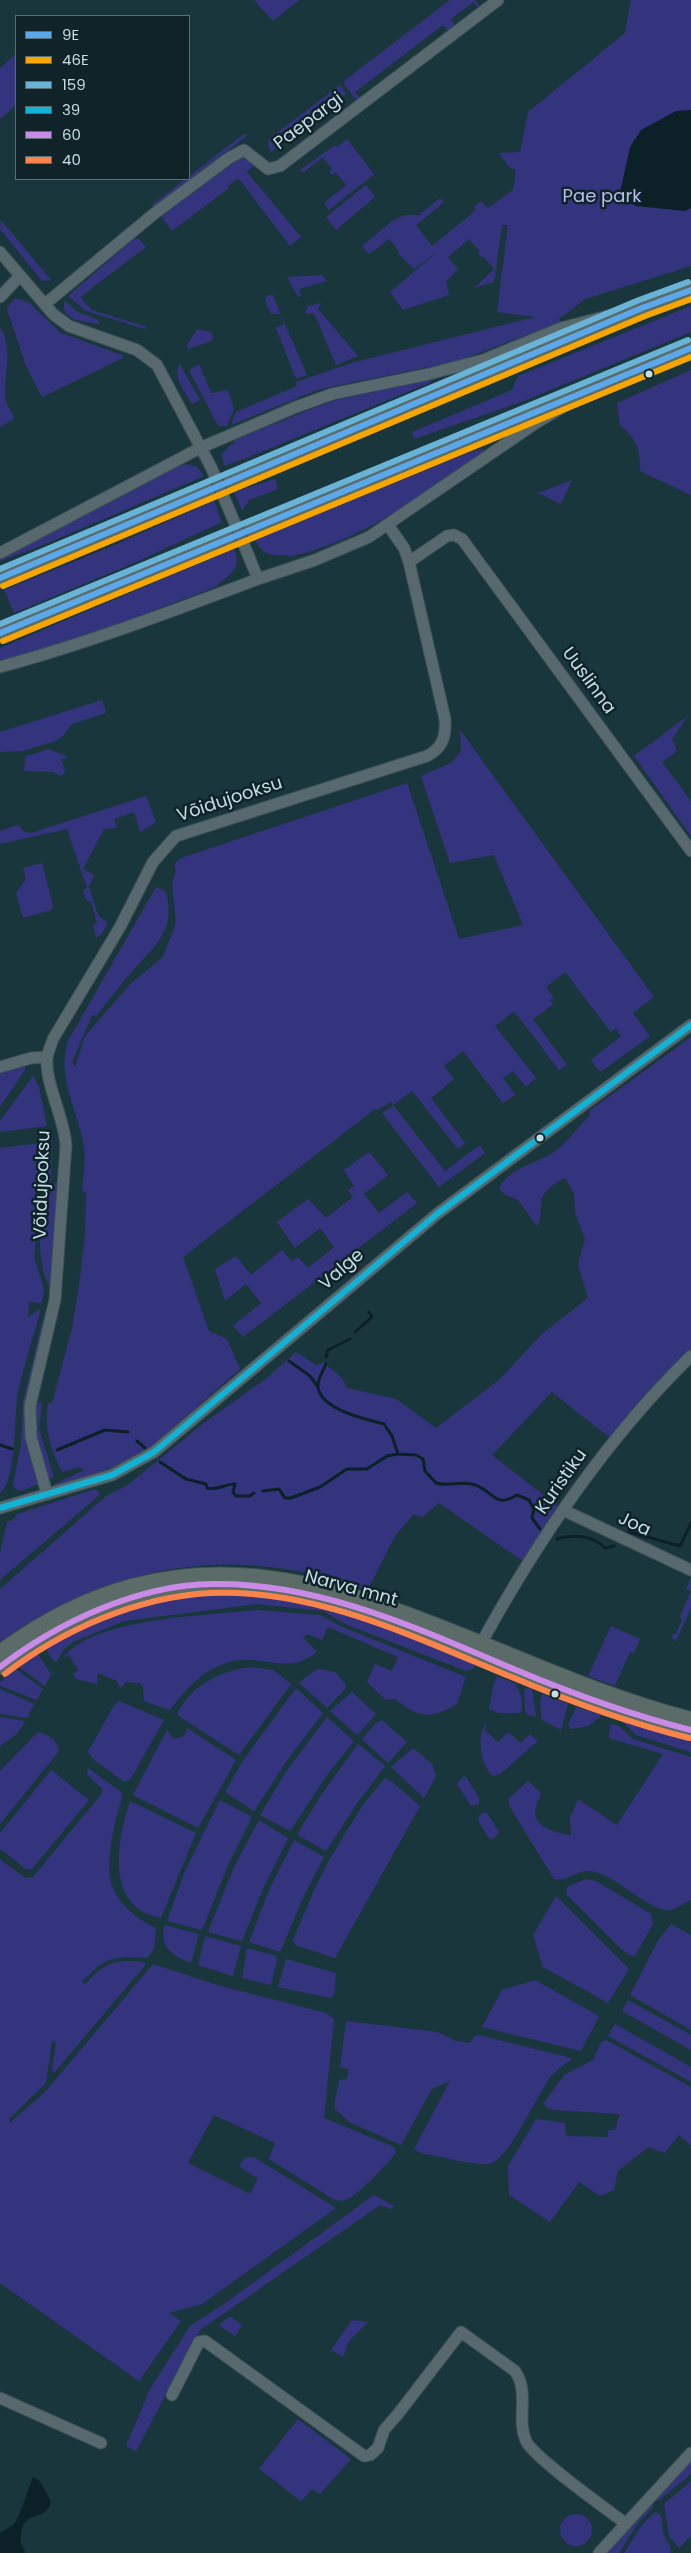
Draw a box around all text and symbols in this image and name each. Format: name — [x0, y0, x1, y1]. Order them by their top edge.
legend — [15, 15, 190, 180]
text: 9E — [62, 24, 79, 45]
text: 46E — [62, 49, 89, 70]
text: 159 — [62, 74, 86, 95]
street label: Paepargi — [270, 89, 348, 155]
text: 39 — [62, 99, 80, 120]
text: 60 — [62, 124, 81, 145]
text: 40 — [62, 149, 81, 170]
park label: Pae park — [563, 186, 641, 208]
unlabelled marker — [644, 369, 654, 379]
street label: Uuslinna — [557, 643, 619, 719]
street label: Võidujooksu — [175, 773, 285, 827]
street label: Võidujooksu — [30, 1130, 56, 1240]
unlabelled marker — [535, 1133, 545, 1143]
street label: Valge — [315, 1245, 369, 1295]
street label: Kuristiku — [532, 1445, 592, 1519]
street label: Joa — [614, 1508, 654, 1542]
street label: Narva mnt — [302, 1566, 400, 1612]
unlabelled marker — [550, 1689, 560, 1699]

